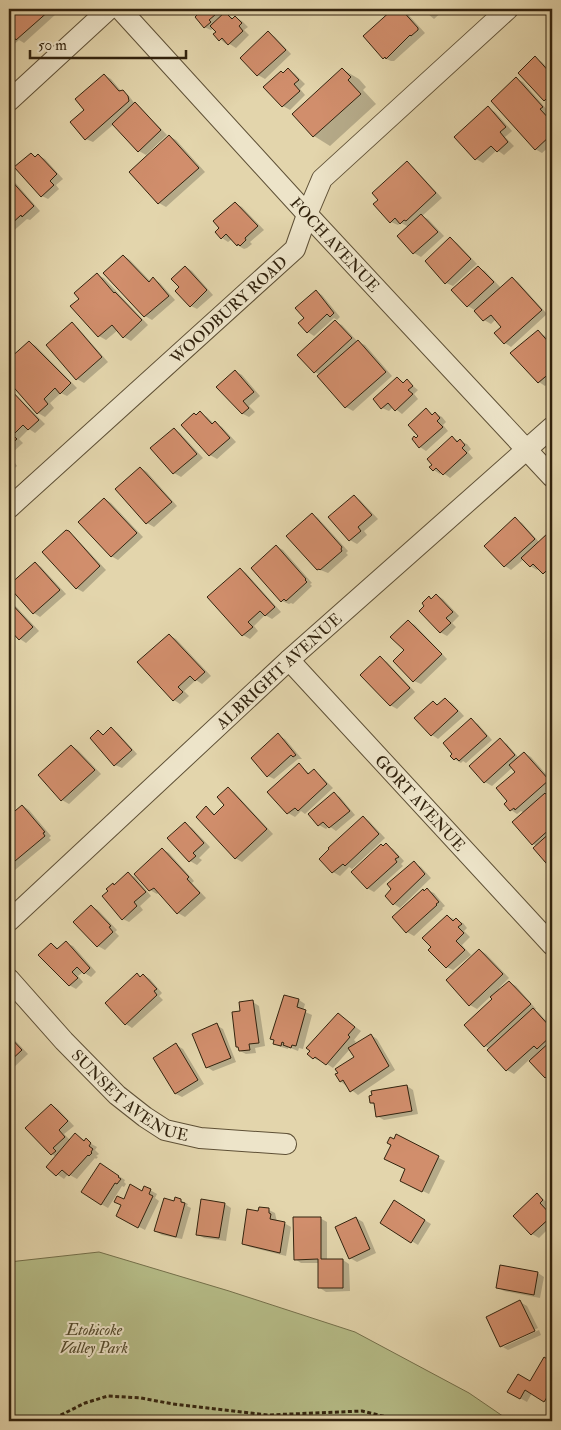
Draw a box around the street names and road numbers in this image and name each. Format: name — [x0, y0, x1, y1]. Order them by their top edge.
street label: FOCH AVENUE — [286, 193, 384, 297]
street label: WOODBURY ROAD — [166, 252, 292, 369]
street label: ALBRIGHT AVENUE — [212, 609, 346, 734]
street label: GORT AVENUE — [370, 751, 469, 856]
street label: SUNSET AVENUE — [67, 1046, 190, 1146]

